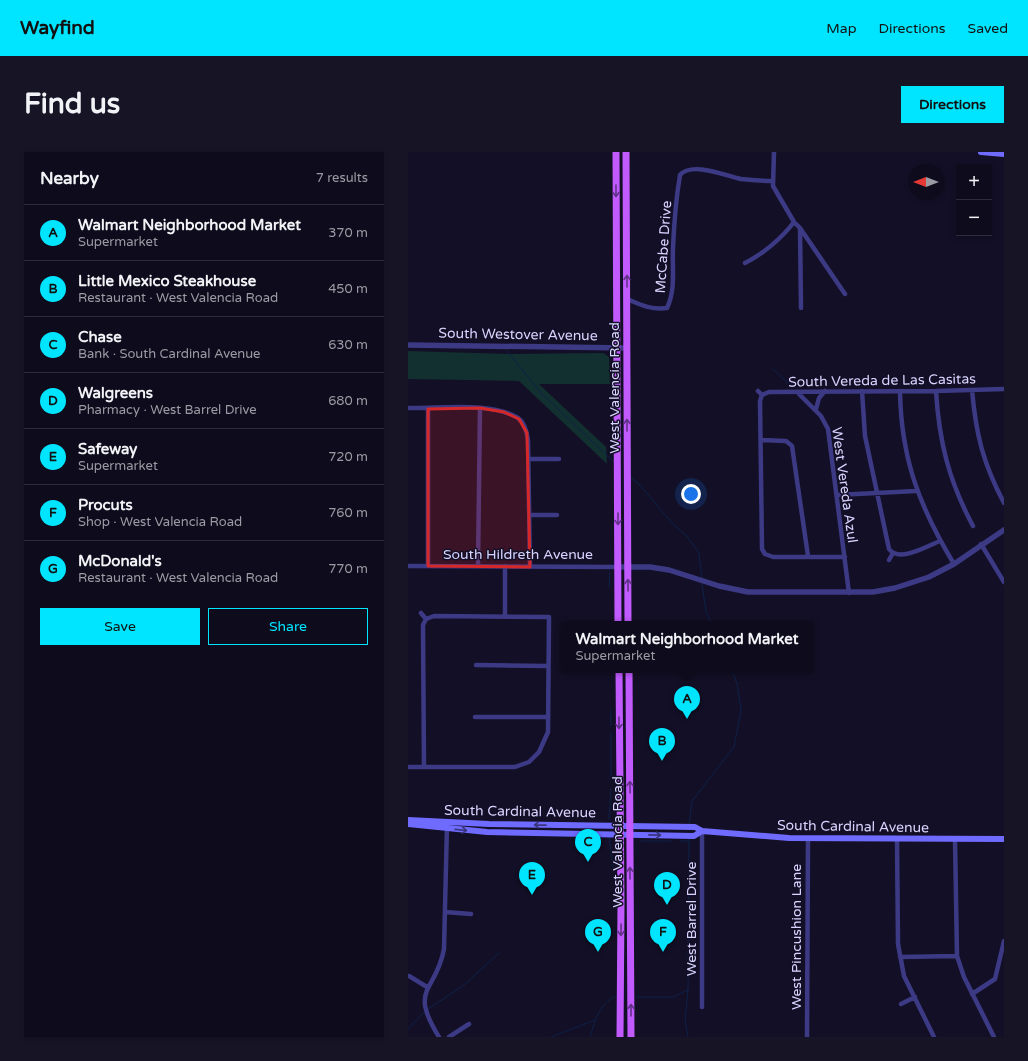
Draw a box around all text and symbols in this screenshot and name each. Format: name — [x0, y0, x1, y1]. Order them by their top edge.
text: Wayfind — [20, 17, 95, 39]
text: Map — [826, 20, 857, 37]
text: Directions — [879, 20, 946, 37]
text: Saved — [968, 20, 1008, 37]
button: Directions — [901, 86, 1004, 123]
text: Find us — [24, 87, 120, 121]
north arrow — [908, 164, 944, 200]
map controls — [956, 164, 992, 236]
button: + — [956, 164, 992, 200]
text: Nearby — [40, 168, 99, 189]
text: 7 results — [316, 170, 368, 186]
one-way arrow — [612, 184, 620, 197]
street label: McCabe Drive — [652, 200, 675, 294]
button: − — [956, 200, 992, 236]
text: Walmart Neighborhood Market — [78, 216, 301, 234]
text: A — [48, 225, 58, 241]
text: 370 m — [328, 225, 368, 241]
text: Supermarket — [78, 234, 158, 250]
text: Little Mexico Steakhouse — [78, 272, 256, 290]
one-way arrow — [623, 275, 631, 288]
text: B — [48, 281, 58, 297]
text: 450 m — [328, 281, 368, 297]
text: Restaurant · West Valencia Road — [78, 290, 278, 306]
street label: West Valencia Road — [606, 322, 623, 454]
street label: South Westover Avenue — [438, 325, 598, 344]
text: Chase — [78, 328, 122, 346]
text: C — [48, 337, 58, 353]
text: 630 m — [328, 337, 368, 353]
text: Bank · South Cardinal Avenue — [78, 346, 260, 362]
street label: South Vereda de Las Casitas — [788, 370, 976, 391]
text: Walgreens — [78, 384, 153, 402]
text: D — [48, 393, 58, 409]
text: 680 m — [328, 393, 368, 409]
text: Pharmacy · West Barrel Drive — [78, 402, 257, 418]
one-way arrow — [623, 419, 631, 432]
street label: West Vereda Azul — [828, 426, 861, 544]
text: Safeway — [78, 440, 137, 458]
text: E — [49, 449, 57, 465]
text: 720 m — [328, 449, 368, 465]
text: Supermarket — [78, 458, 158, 474]
your location — [681, 484, 701, 504]
text: Procuts — [78, 496, 133, 514]
text: F — [49, 505, 57, 521]
text: 760 m — [328, 505, 368, 521]
one-way arrow — [614, 512, 622, 525]
text: Shop · West Valencia Road — [78, 514, 242, 530]
street label: South Hildreth Avenue — [443, 546, 593, 563]
text: McDonald's — [78, 552, 162, 570]
text: G — [48, 561, 58, 577]
text: 770 m — [328, 561, 368, 577]
text: Restaurant · West Valencia Road — [78, 570, 278, 586]
one-way arrow — [624, 579, 632, 592]
button: Save — [40, 608, 200, 645]
button: Share — [208, 608, 368, 645]
popup — [561, 621, 813, 673]
text: Walmart Neighborhood Market — [576, 630, 798, 648]
text: Supermarket — [576, 648, 655, 664]
pin: A — [674, 686, 700, 719]
one-way arrow — [615, 716, 623, 729]
pin: B — [649, 728, 675, 761]
street label: West Valencia Road — [609, 776, 626, 908]
one-way arrow — [626, 781, 634, 794]
street label: South Cardinal Avenue — [444, 802, 596, 821]
street label: South Cardinal Avenue — [777, 817, 929, 836]
one-way arrow — [534, 821, 547, 829]
one-way arrow — [454, 826, 467, 834]
pin: C — [575, 829, 601, 862]
one-way arrow — [648, 831, 661, 839]
pin: E — [519, 862, 545, 895]
street label: West Barrel Drive — [683, 862, 700, 976]
street label: West Pincushion Lane — [788, 864, 805, 1010]
one-way arrow — [626, 867, 634, 880]
pin: D — [654, 872, 680, 905]
pin: G — [585, 919, 611, 952]
pin: F — [650, 919, 676, 952]
one-way arrow — [617, 923, 625, 936]
one-way arrow — [627, 1004, 635, 1017]

